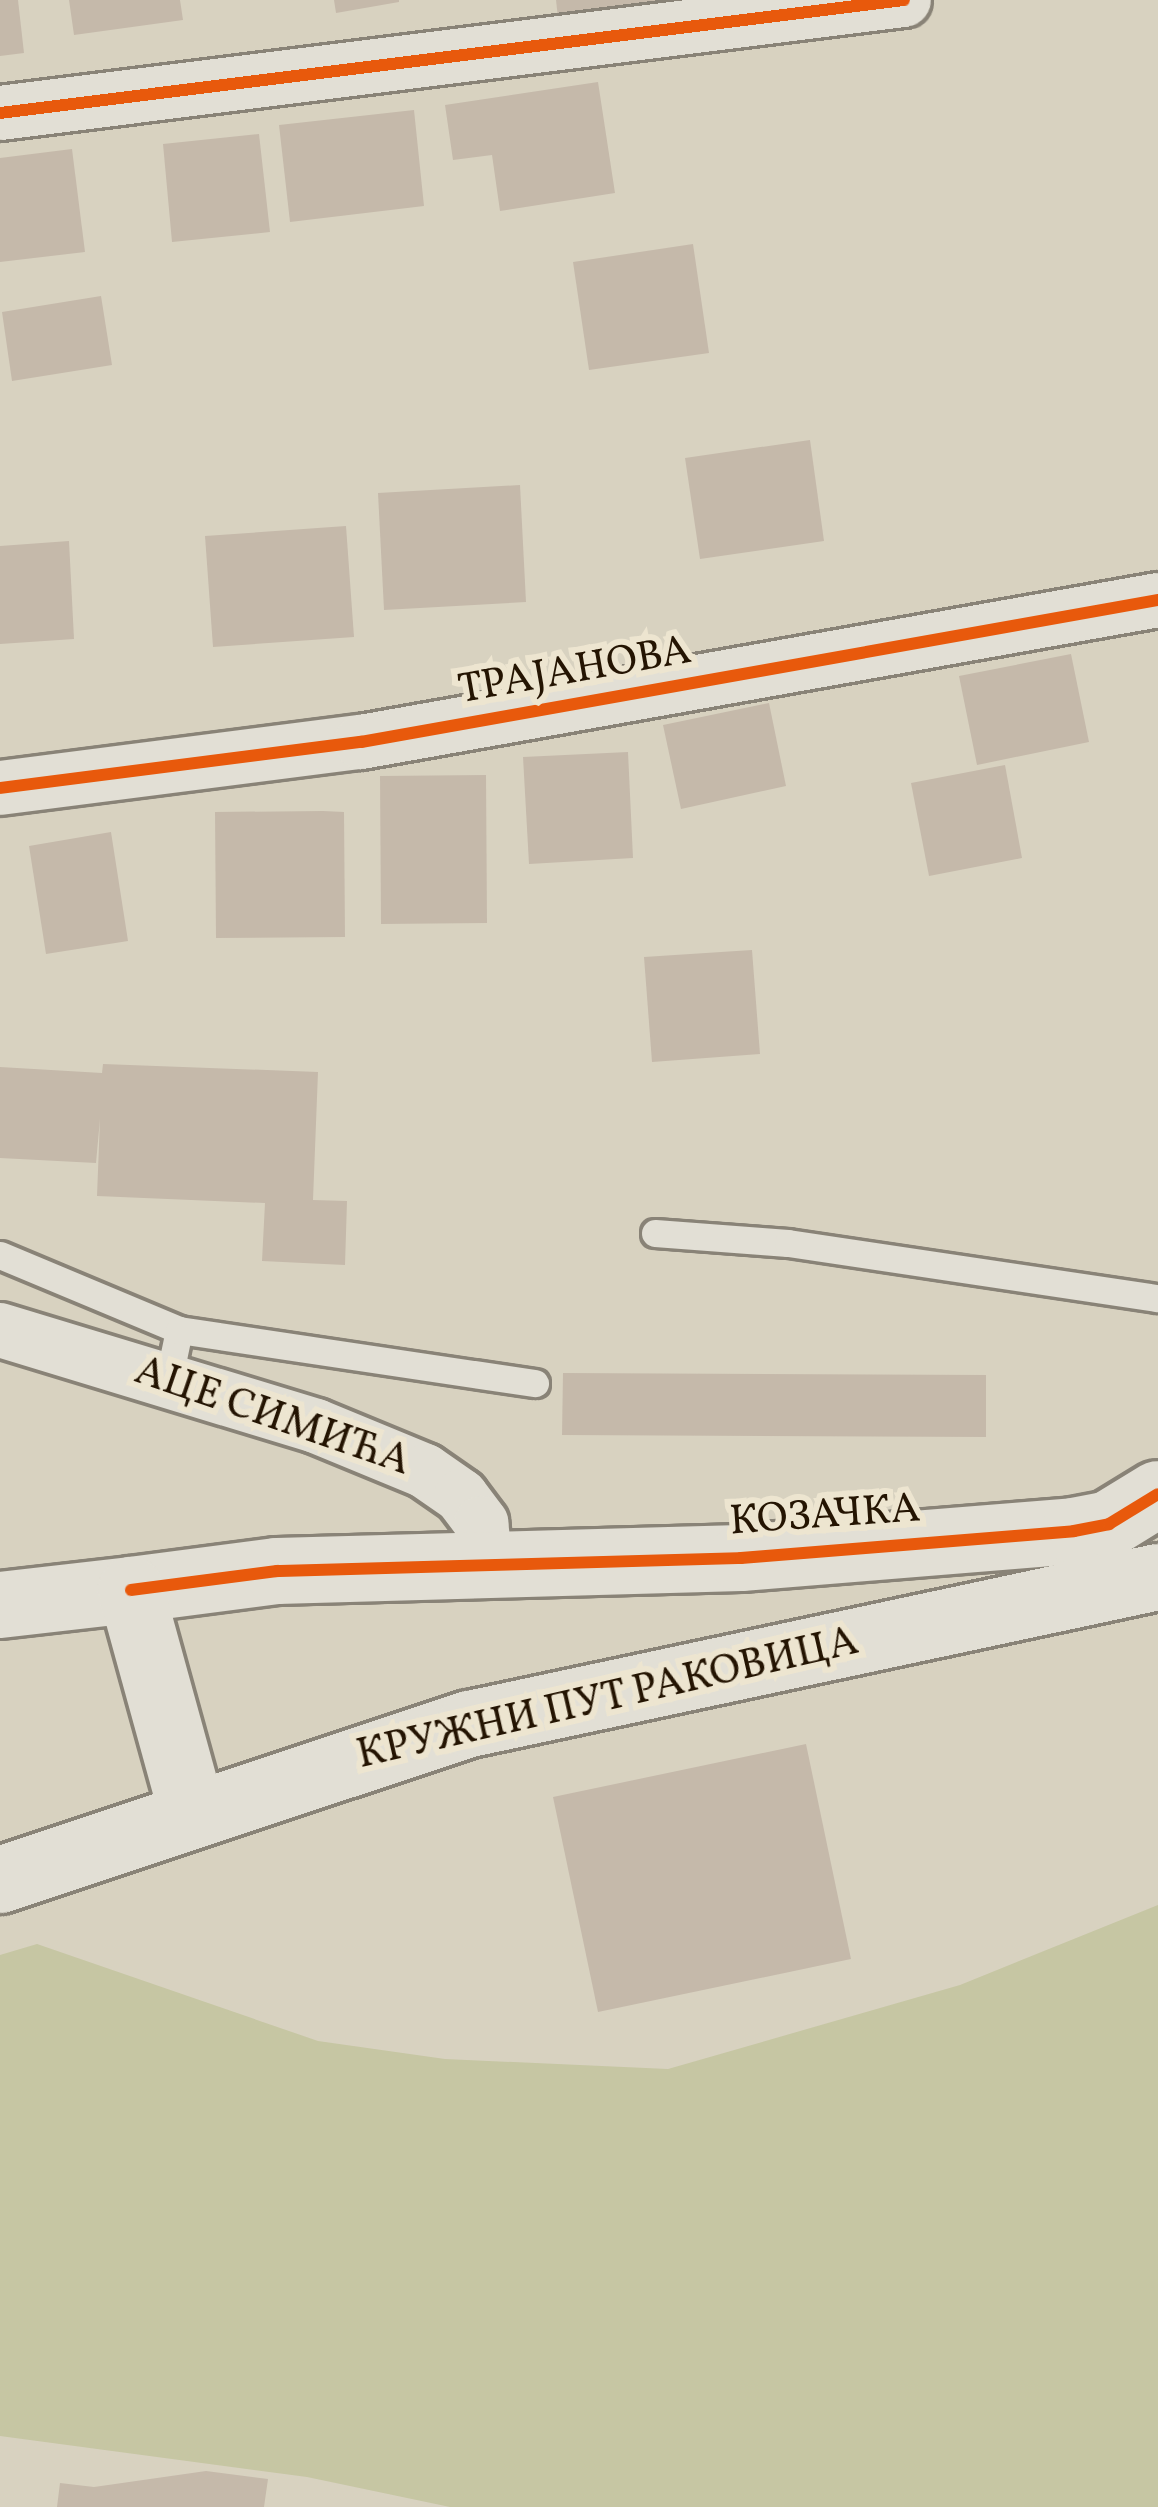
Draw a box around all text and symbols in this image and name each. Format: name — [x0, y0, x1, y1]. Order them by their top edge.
street label: ТРАЈАНОВА — [455, 627, 695, 717]
street label: АЦЕ СИМИЋА — [128, 1347, 416, 1489]
street label: КОЗАЧКА — [728, 1485, 922, 1549]
street label: КРУЖНИ ПУТ РАКОВИЦА — [352, 1618, 864, 1782]

